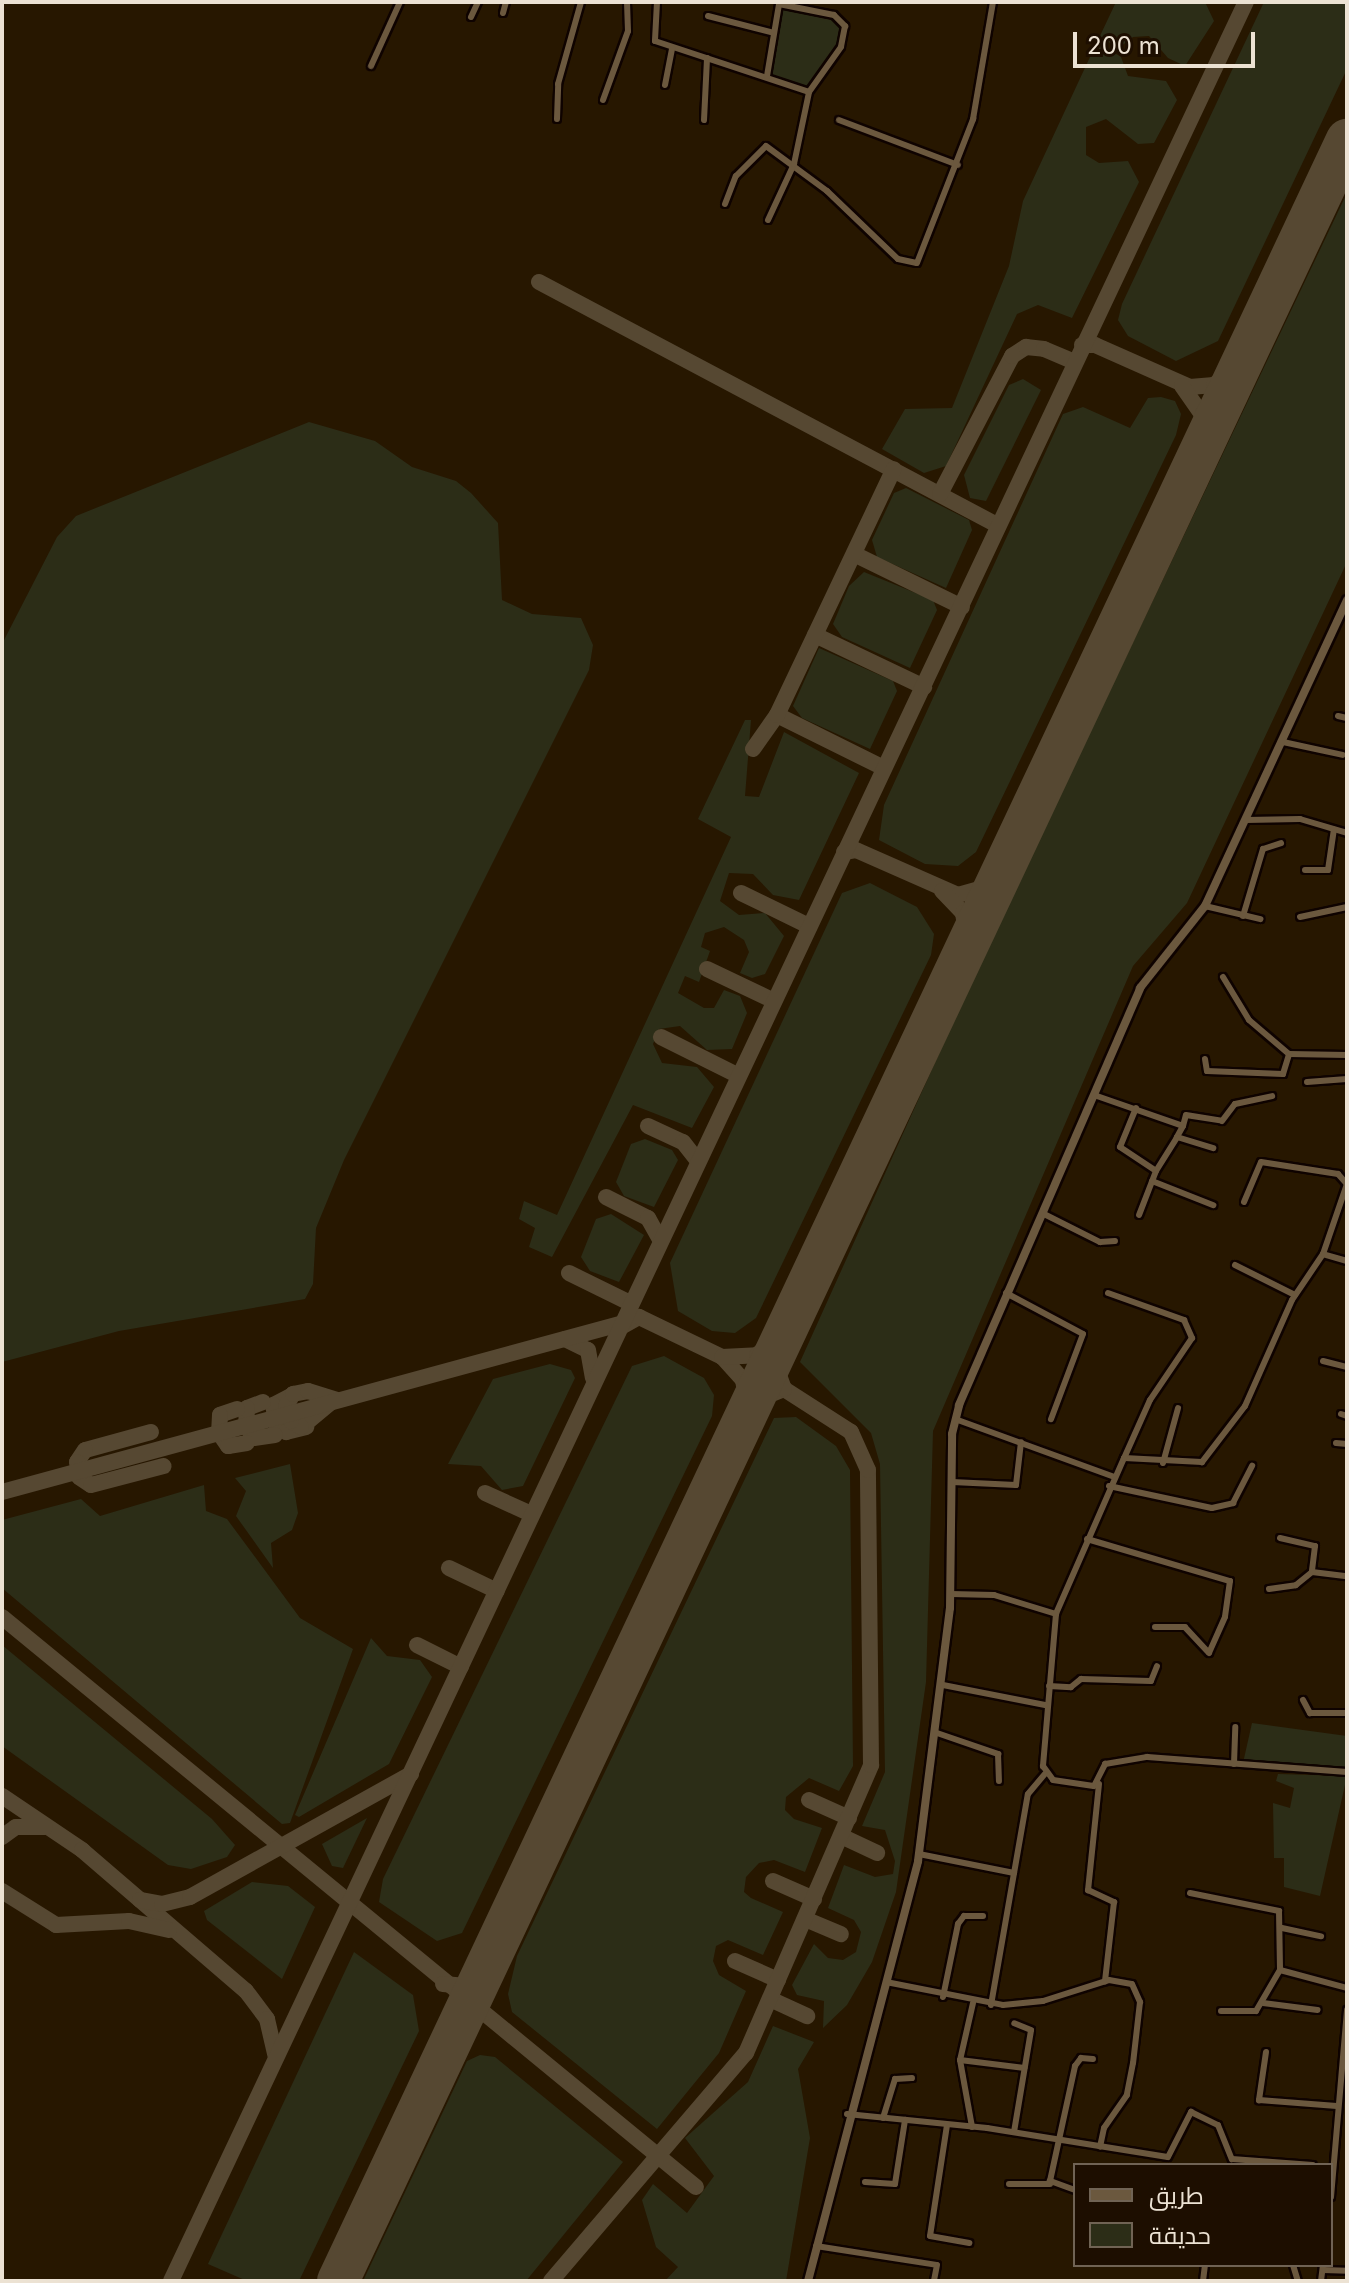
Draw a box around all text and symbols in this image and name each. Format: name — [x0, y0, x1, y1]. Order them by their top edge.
scale bar — [1077, 16, 1259, 66]
text: 200 m — [1087, 31, 1160, 60]
legend — [1073, 2163, 1333, 2267]
text: طريق — [1149, 2181, 1204, 2210]
text: حديقة — [1149, 2221, 1211, 2250]

